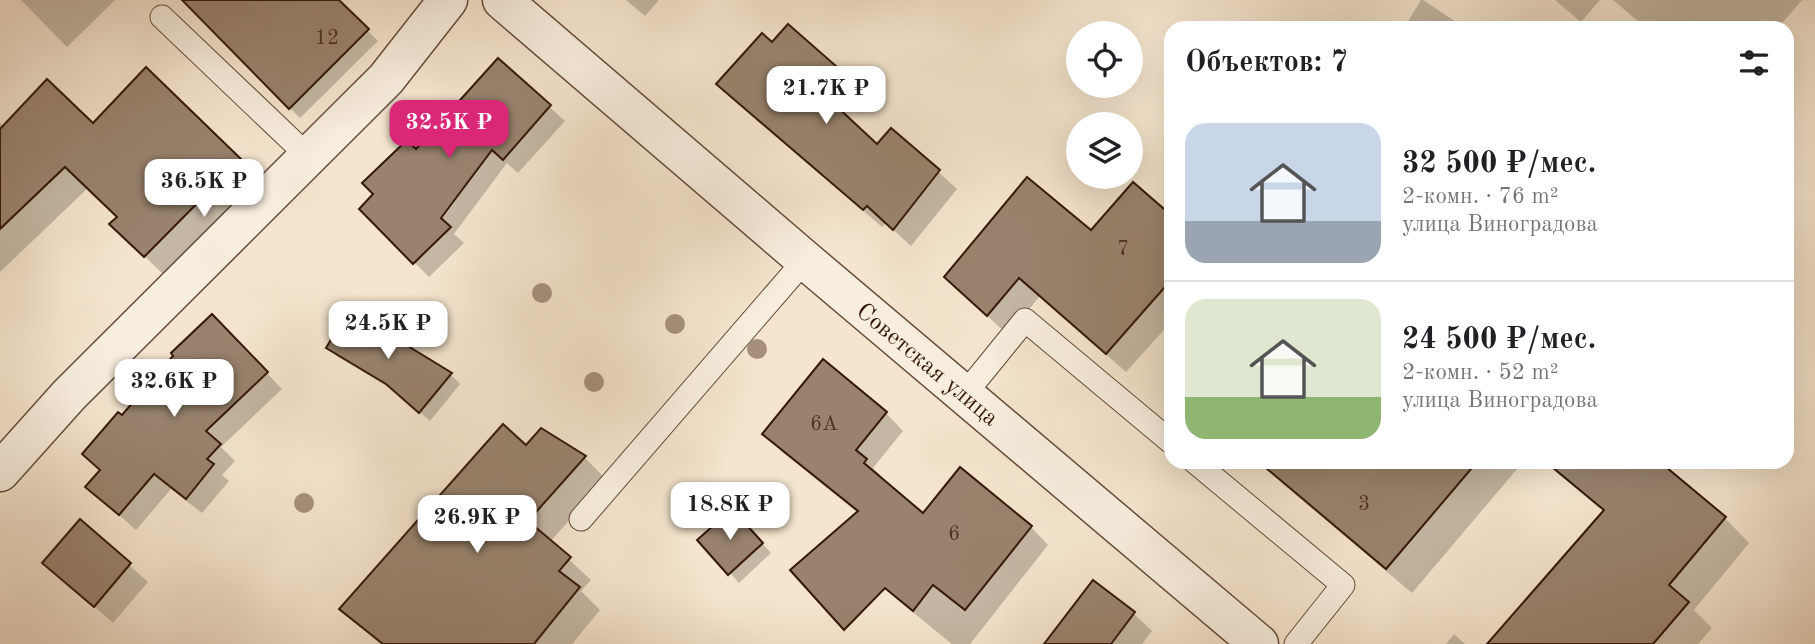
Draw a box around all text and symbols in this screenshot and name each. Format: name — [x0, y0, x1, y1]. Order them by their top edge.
map controls — [1066, 21, 1143, 189]
button: locate — [1066, 21, 1143, 98]
house number: 12 — [315, 28, 339, 49]
icon: filters — [1735, 44, 1773, 82]
text: Объектов: 7 — [1185, 48, 1348, 78]
pin: 21.7K ₽ — [761, 66, 891, 126]
text: 21.7K ₽ — [783, 77, 869, 100]
pin: 32.5K ₽ — [384, 100, 514, 160]
text: 32.5K ₽ — [406, 111, 492, 134]
button: layers — [1066, 112, 1143, 189]
text: 32 500 ₽/мес. — [1402, 149, 1596, 179]
icon: home — [1241, 151, 1325, 235]
pin: 36.5K ₽ — [139, 160, 269, 219]
text: 36.5K ₽ — [161, 170, 247, 193]
text: 2-комн. · 76 m² — [1402, 185, 1559, 208]
text: улица Виноградова — [1402, 213, 1598, 236]
house number: 7 — [1117, 239, 1129, 260]
street label: Советская улица — [851, 300, 1002, 432]
pin: 24.5K ₽ — [323, 302, 453, 361]
text: 24.5K ₽ — [345, 312, 431, 335]
text: 24 500 ₽/мес. — [1402, 325, 1596, 355]
icon: home — [1241, 327, 1325, 411]
pin: 32.6K ₽ — [109, 360, 239, 419]
text: 2-комн. · 52 m² — [1402, 361, 1559, 384]
text: 32.6K ₽ — [131, 370, 217, 393]
text: улица Виноградова — [1402, 389, 1598, 412]
house number: 6А — [810, 414, 838, 435]
pin: 18.8K ₽ — [665, 482, 795, 542]
text: 18.8K ₽ — [687, 493, 773, 516]
house number: 3 — [1358, 494, 1370, 515]
pin: 26.9K ₽ — [412, 496, 542, 555]
text: 26.9K ₽ — [434, 506, 520, 529]
house number: 6 — [948, 524, 960, 545]

